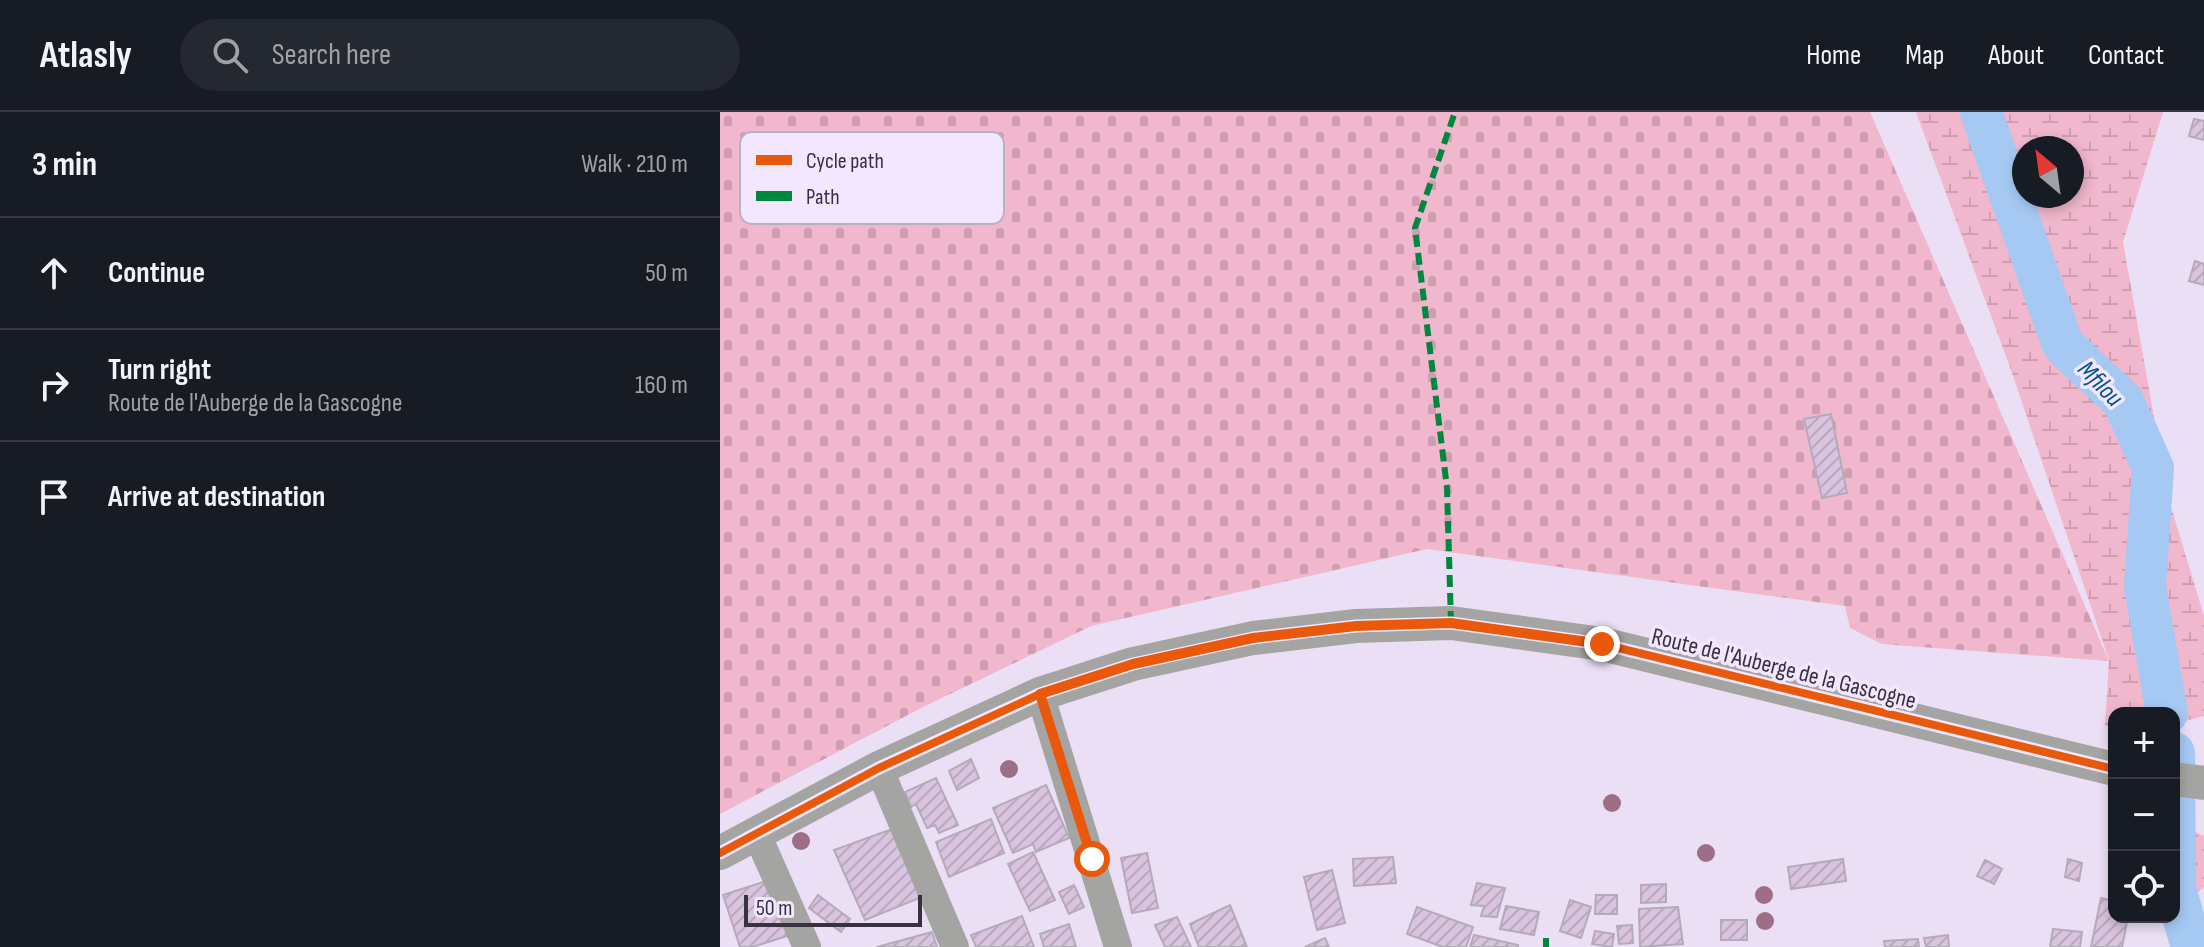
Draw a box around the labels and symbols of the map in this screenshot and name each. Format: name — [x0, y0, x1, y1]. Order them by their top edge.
legend — [740, 132, 1004, 224]
north arrow — [2012, 136, 2084, 208]
text: Cycle path — [806, 148, 884, 175]
text: Path — [806, 184, 840, 211]
water label: Mfilou — [2071, 355, 2129, 414]
street label: Route de l'Auberge de la Gascogne — [1649, 622, 1919, 715]
route end — [1584, 626, 1620, 662]
route start — [1074, 841, 1110, 877]
scale bar — [744, 891, 922, 927]

